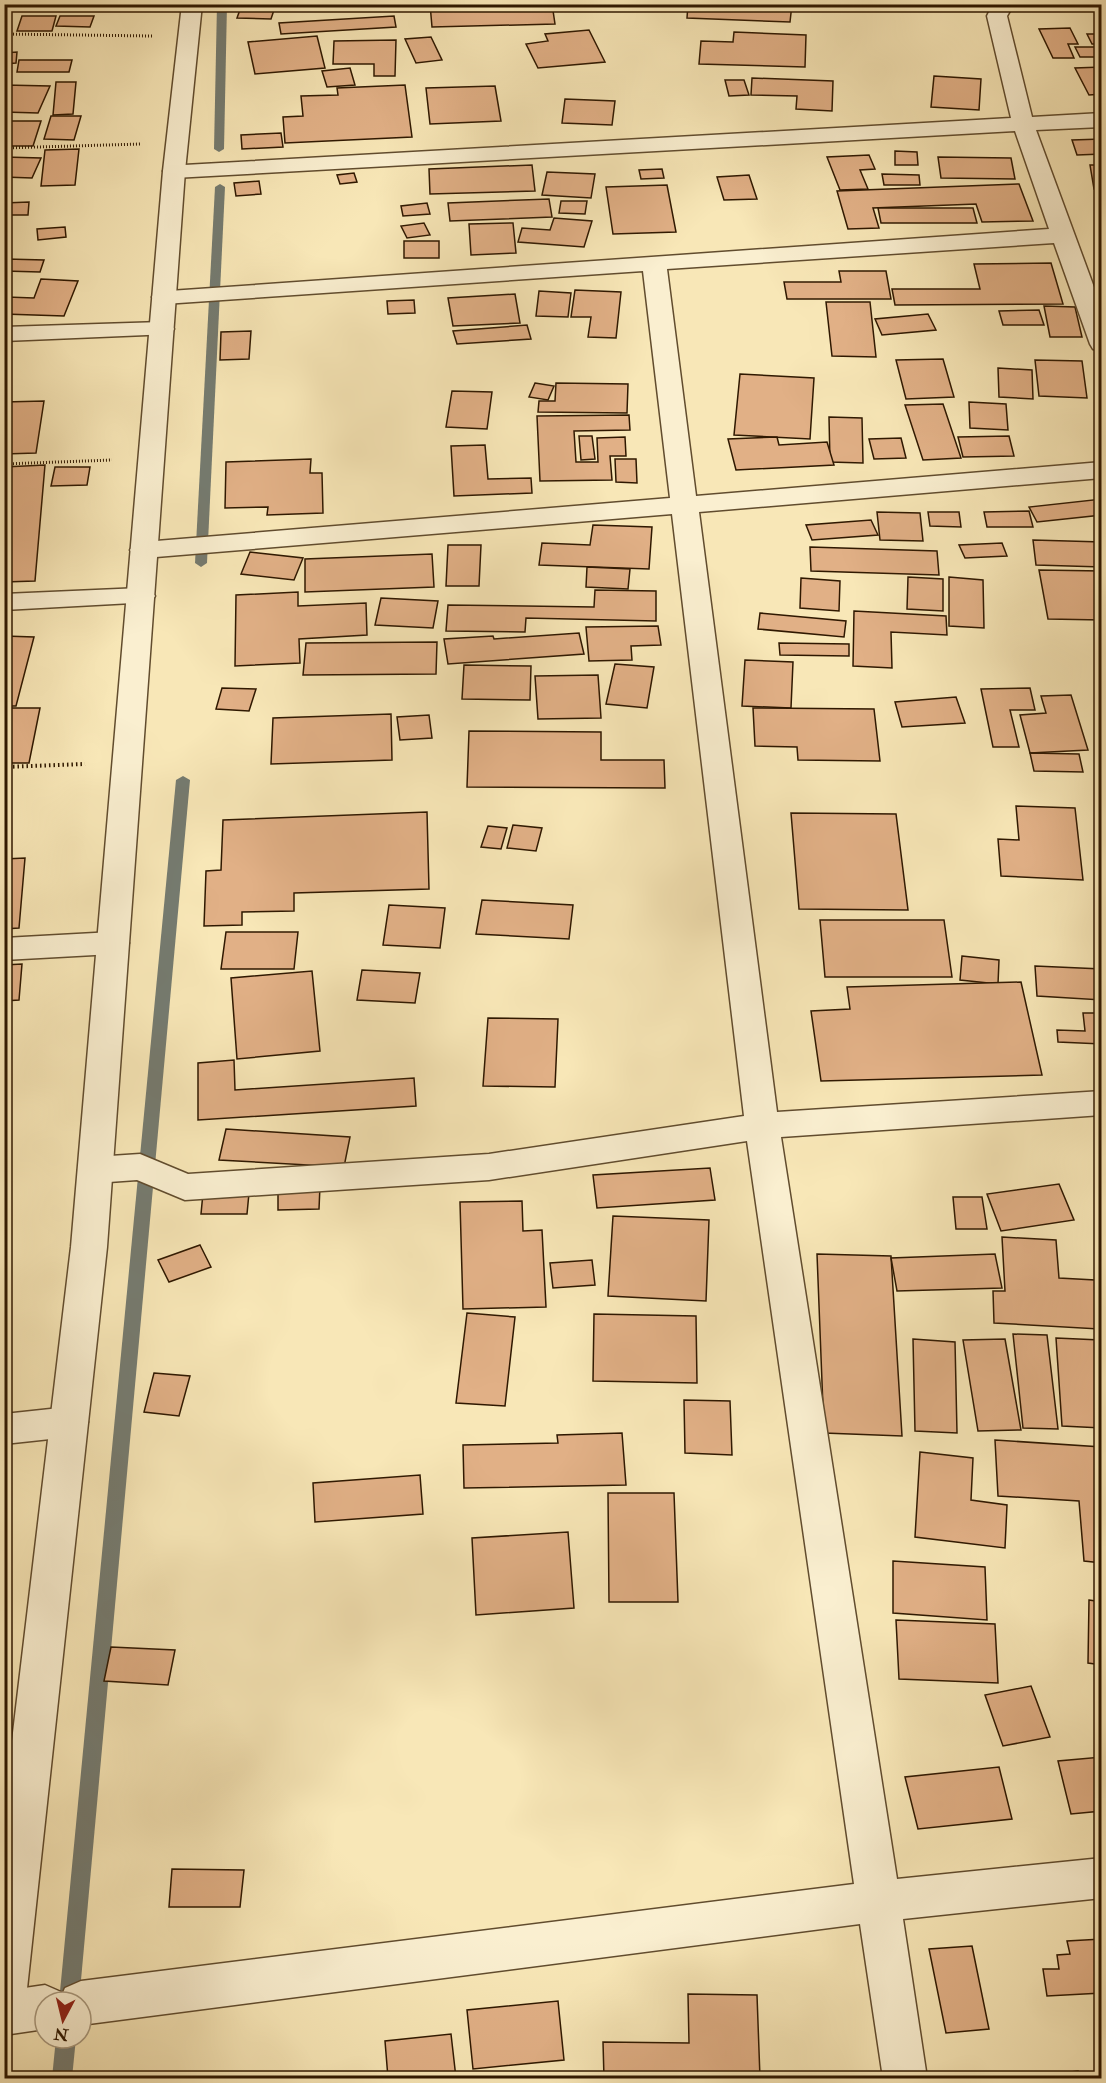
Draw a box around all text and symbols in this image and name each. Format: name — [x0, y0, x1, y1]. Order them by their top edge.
north arrow — [33, 1990, 93, 2050]
text: N — [52, 2023, 71, 2045]

